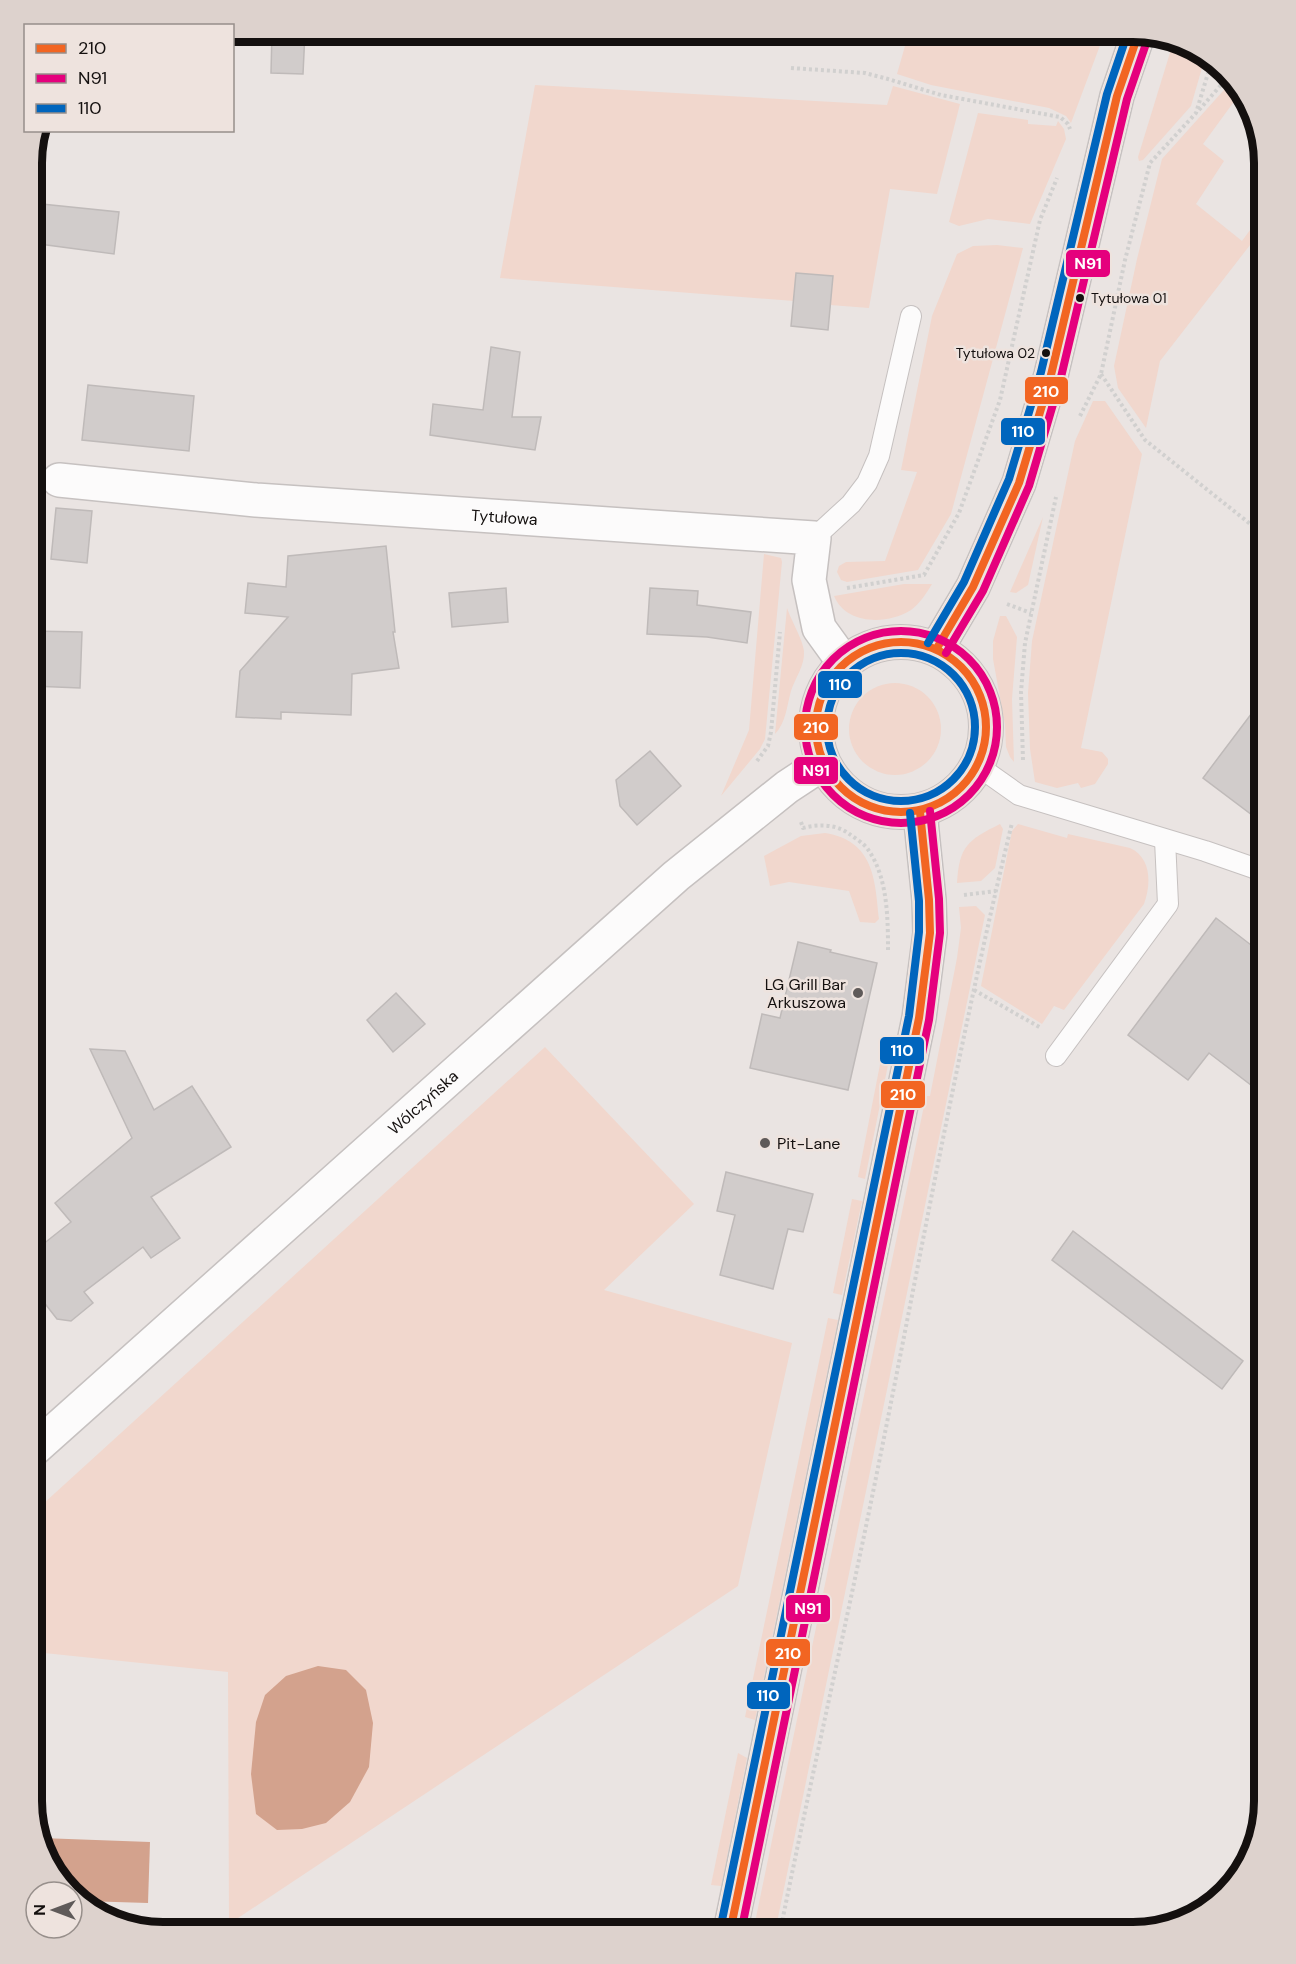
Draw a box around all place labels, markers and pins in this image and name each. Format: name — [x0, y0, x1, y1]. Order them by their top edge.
place label: Tytułowa 01 — [1091, 289, 1167, 307]
marker: Tytułowa 01 — [1074, 292, 1086, 304]
place label: Tytułowa 02 — [956, 344, 1035, 362]
marker: Tytułowa 02 — [1040, 347, 1052, 359]
place label: LG Grill Bar Arkuszowa — [765, 974, 846, 1013]
marker: LG Grill Bar Arkuszowa — [851, 986, 865, 1000]
place label: Pit-Lane — [777, 1133, 840, 1154]
marker: Pit-Lane — [758, 1136, 772, 1150]

